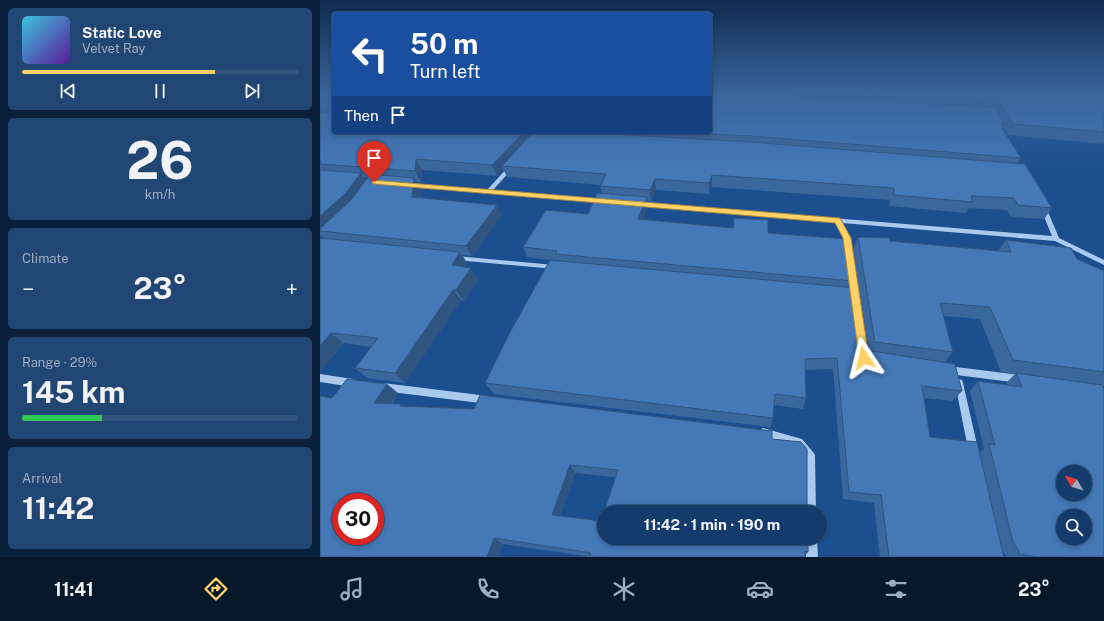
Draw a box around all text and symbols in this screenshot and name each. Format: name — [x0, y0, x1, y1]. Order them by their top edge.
text: Static Love — [82, 24, 162, 41]
text: 50 m — [410, 27, 478, 60]
icon: left — [344, 28, 396, 80]
text: Velvet Ray — [82, 41, 146, 56]
text: Turn left — [410, 61, 480, 82]
icon: previous — [57, 80, 79, 102]
icon: pause — [149, 80, 171, 102]
icon: next — [241, 80, 263, 102]
icon: arrive — [387, 104, 409, 126]
text: Then — [344, 107, 379, 124]
text: 26 — [126, 130, 194, 191]
pin — [357, 141, 391, 182]
icon: arrive — [363, 147, 385, 169]
text: km/h — [145, 187, 175, 202]
text: Climate — [22, 251, 69, 266]
text: 23° — [133, 270, 187, 306]
text: − — [22, 276, 34, 302]
text: + — [286, 276, 298, 302]
position arrow — [843, 337, 885, 379]
text: Range · 29% — [22, 355, 97, 370]
text: 145 km — [22, 374, 125, 410]
north arrow — [1056, 465, 1092, 501]
map controls — [1056, 465, 1092, 545]
text: Arrival — [22, 471, 62, 486]
text: 11:42 — [22, 490, 94, 526]
speed limit sign: 30 — [332, 493, 384, 545]
button: search — [1056, 509, 1092, 545]
text: 11:42 · 1 min · 190 m — [644, 516, 780, 533]
icon: directions — [202, 575, 230, 603]
icon: music — [338, 575, 366, 603]
icon: phone — [474, 575, 502, 603]
icon: climate — [610, 575, 638, 603]
icon: car — [746, 575, 774, 603]
icon: filters — [882, 575, 910, 603]
text: 11:41 — [54, 579, 94, 600]
text: 23° — [1018, 579, 1050, 600]

